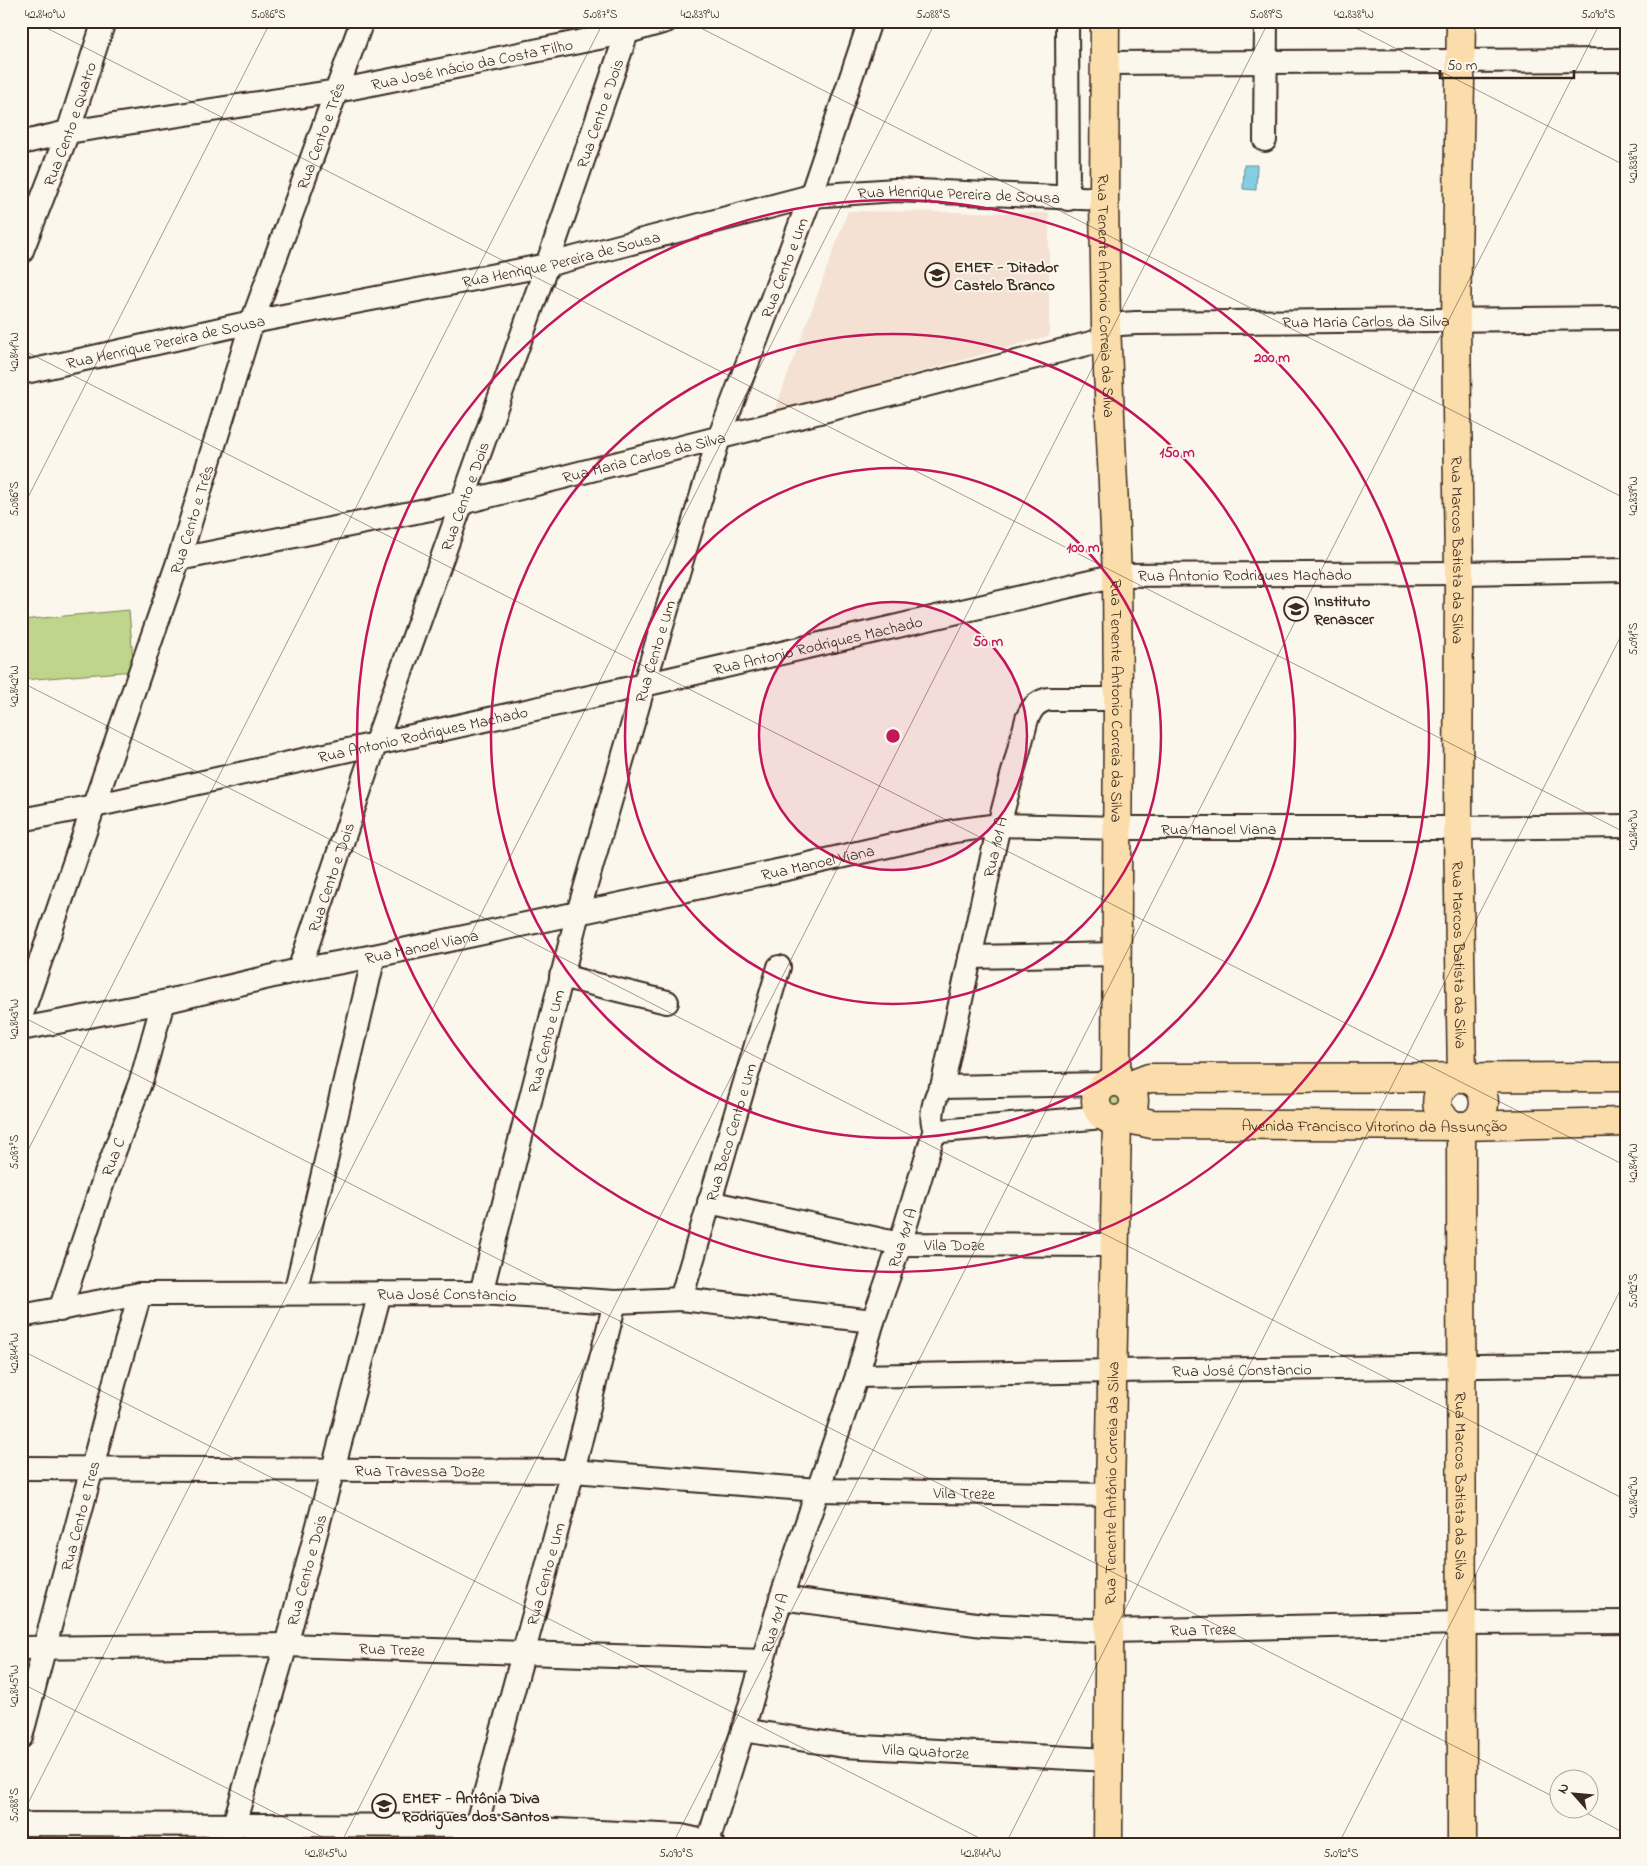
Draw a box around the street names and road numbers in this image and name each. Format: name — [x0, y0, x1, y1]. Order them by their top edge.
street label: Rua José Inácio da Costa Filho — [369, 33, 575, 98]
street label: Rua Cento e Dois — [571, 56, 631, 172]
street label: Rua Cento e Quatro — [38, 59, 104, 190]
street label: Rua Cento e Três — [291, 79, 353, 193]
street label: Rua Tenente Antonio Correia da Silva — [1090, 174, 1120, 418]
street label: Rua Henrique Pereira de Sousa — [857, 180, 1060, 211]
street label: Rua Cento e Um — [756, 215, 816, 322]
street label: Rua Henrique Pereira de Sousa — [460, 226, 663, 295]
street label: Rua Henrique Pereira de Sousa — [64, 310, 267, 377]
street label: Rua Maria Carlos da Silva — [1282, 310, 1450, 336]
street label: Rua Maria Carlos da Silva — [560, 426, 728, 491]
street label: Rua Cento e Dois — [435, 439, 497, 555]
street label: Rua Marcos Batista da Silva — [1444, 456, 1469, 644]
street label: Rua Cento e Três — [165, 462, 221, 578]
street label: Rua Antonio Rodrigues Machado — [1138, 564, 1352, 589]
street label: Rua Tenente Antonio Correia da Silva — [1103, 579, 1128, 822]
street label: Rua Cento e Um — [630, 597, 683, 706]
street label: Rua Antonio Rodrigues Machado — [711, 611, 925, 682]
street label: Rua Antonio Rodrigues Machado — [316, 701, 530, 770]
street label: Rua 101 A — [978, 814, 1015, 880]
street label: Rua Manoel Viana — [1161, 818, 1276, 842]
street label: Rua Cento e Dois — [303, 820, 362, 936]
street label: Rua Manoel Viana — [759, 839, 877, 888]
street label: Rua Marcos Batista da Silva — [1445, 861, 1472, 1049]
street label: Rua Manoel Viana — [363, 924, 481, 971]
street label: Rua Cento e Um — [523, 987, 572, 1096]
street label: Rua Beco Cento e Um — [700, 1061, 764, 1205]
street label: Avenida Francisco Vitorino da Assunção — [1241, 1115, 1508, 1140]
street label: Rua C — [96, 1135, 132, 1180]
street label: Rua 101 A — [883, 1205, 924, 1271]
street label: Vila Doze — [923, 1234, 986, 1258]
street label: Rua José Constancio — [377, 1283, 517, 1309]
street label: Rua José Constancio — [1172, 1358, 1312, 1384]
street label: Rua Tenente Antônio Correia da Silva — [1099, 1361, 1126, 1605]
street label: Rua Marcos Batista da Silva — [1447, 1392, 1472, 1580]
street label: Rua Cento e Tres — [55, 1458, 107, 1574]
street label: Rua Travessa Doze — [355, 1460, 486, 1485]
street label: Vila Treze — [932, 1482, 996, 1507]
street label: Rua Cento e Dois — [282, 1512, 334, 1629]
street label: Rua Cento e Um — [521, 1520, 572, 1629]
street label: Rua 101 A — [756, 1590, 796, 1656]
street label: Rua Treze — [1170, 1618, 1237, 1644]
street label: Rua Treze — [359, 1637, 426, 1664]
street label: Vila Quatorze — [880, 1738, 971, 1767]

